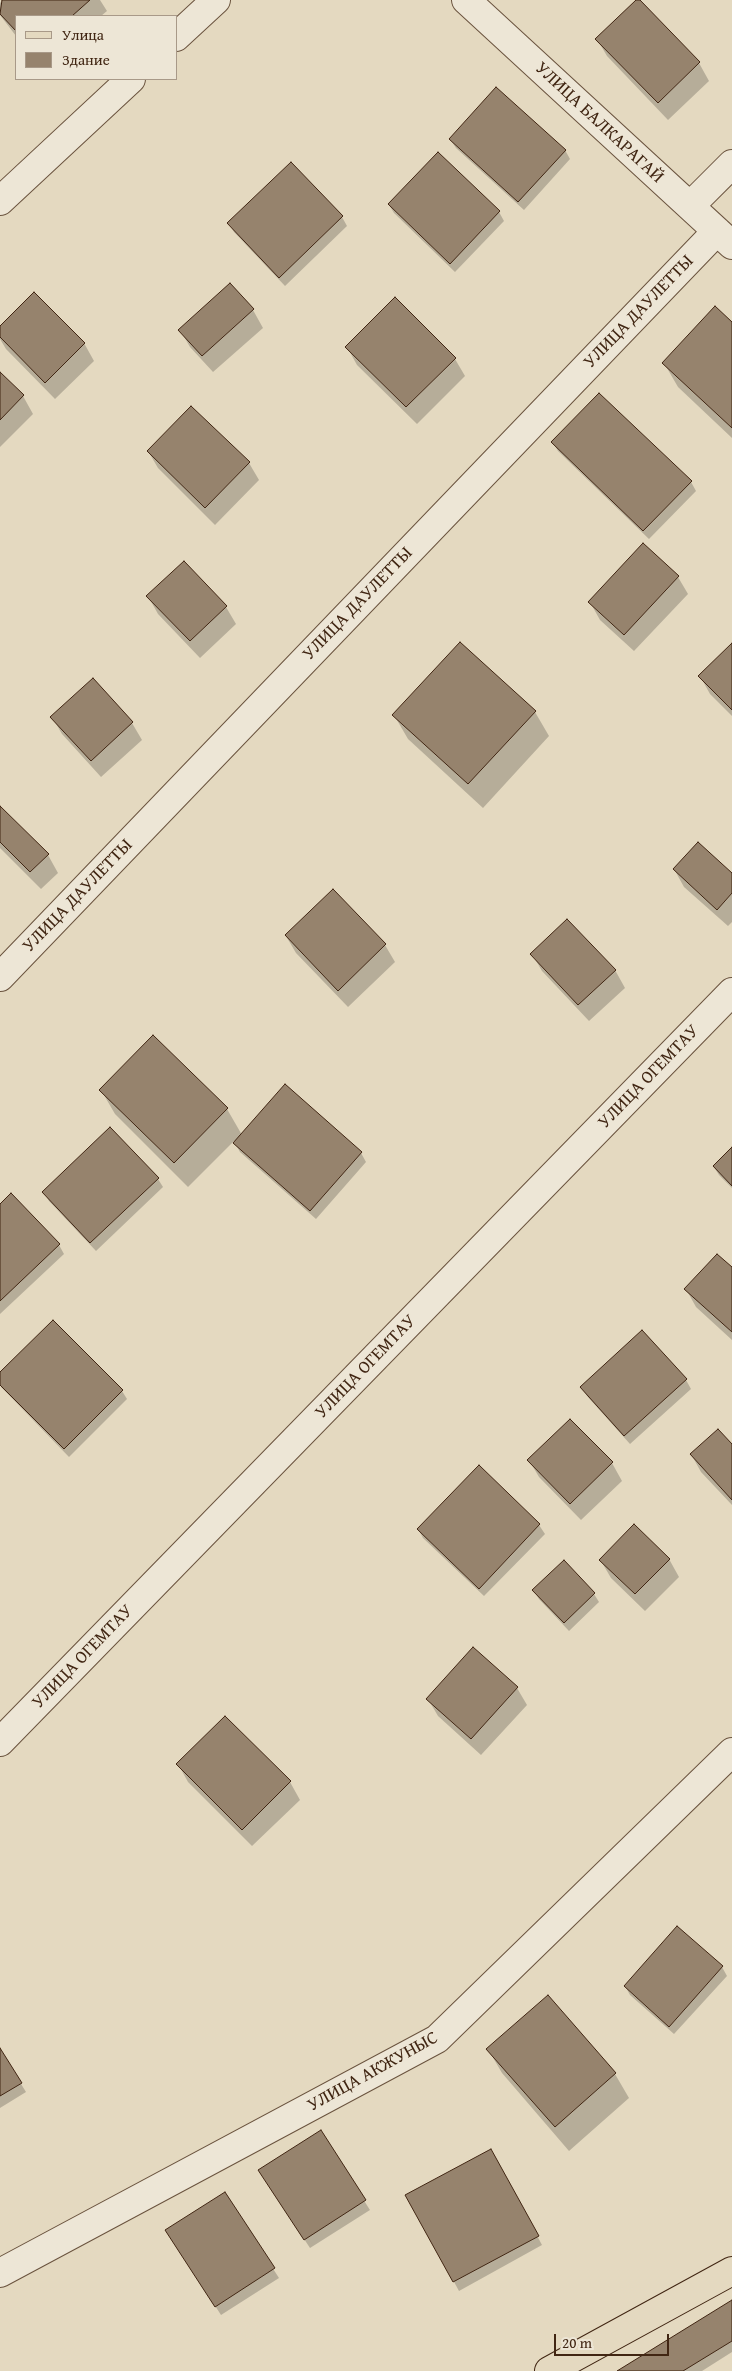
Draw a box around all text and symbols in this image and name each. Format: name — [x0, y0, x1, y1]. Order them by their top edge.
legend — [15, 15, 178, 80]
text: Улица — [62, 24, 104, 45]
text: Здание — [62, 49, 110, 70]
street label: УЛИЦА БАЛКАРАГАЙ — [530, 58, 668, 188]
street label: УЛИЦА ДАУЛЕТТЫ — [579, 251, 699, 373]
street label: УЛИЦА ДАУЛЕТТЫ — [298, 543, 418, 665]
street label: УЛИЦА ДАУЛЕТТЫ — [18, 835, 138, 957]
street label: УЛИЦА ОГЕМТАУ — [594, 1021, 704, 1133]
street label: УЛИЦА ОГЕМТАУ — [311, 1311, 421, 1423]
street label: УЛИЦА ОГЕМТАУ — [28, 1601, 138, 1713]
street label: УЛИЦА АКЖУНЫС — [304, 2027, 442, 2117]
scale bar — [557, 2324, 672, 2356]
text: 20 m — [562, 2332, 592, 2353]

